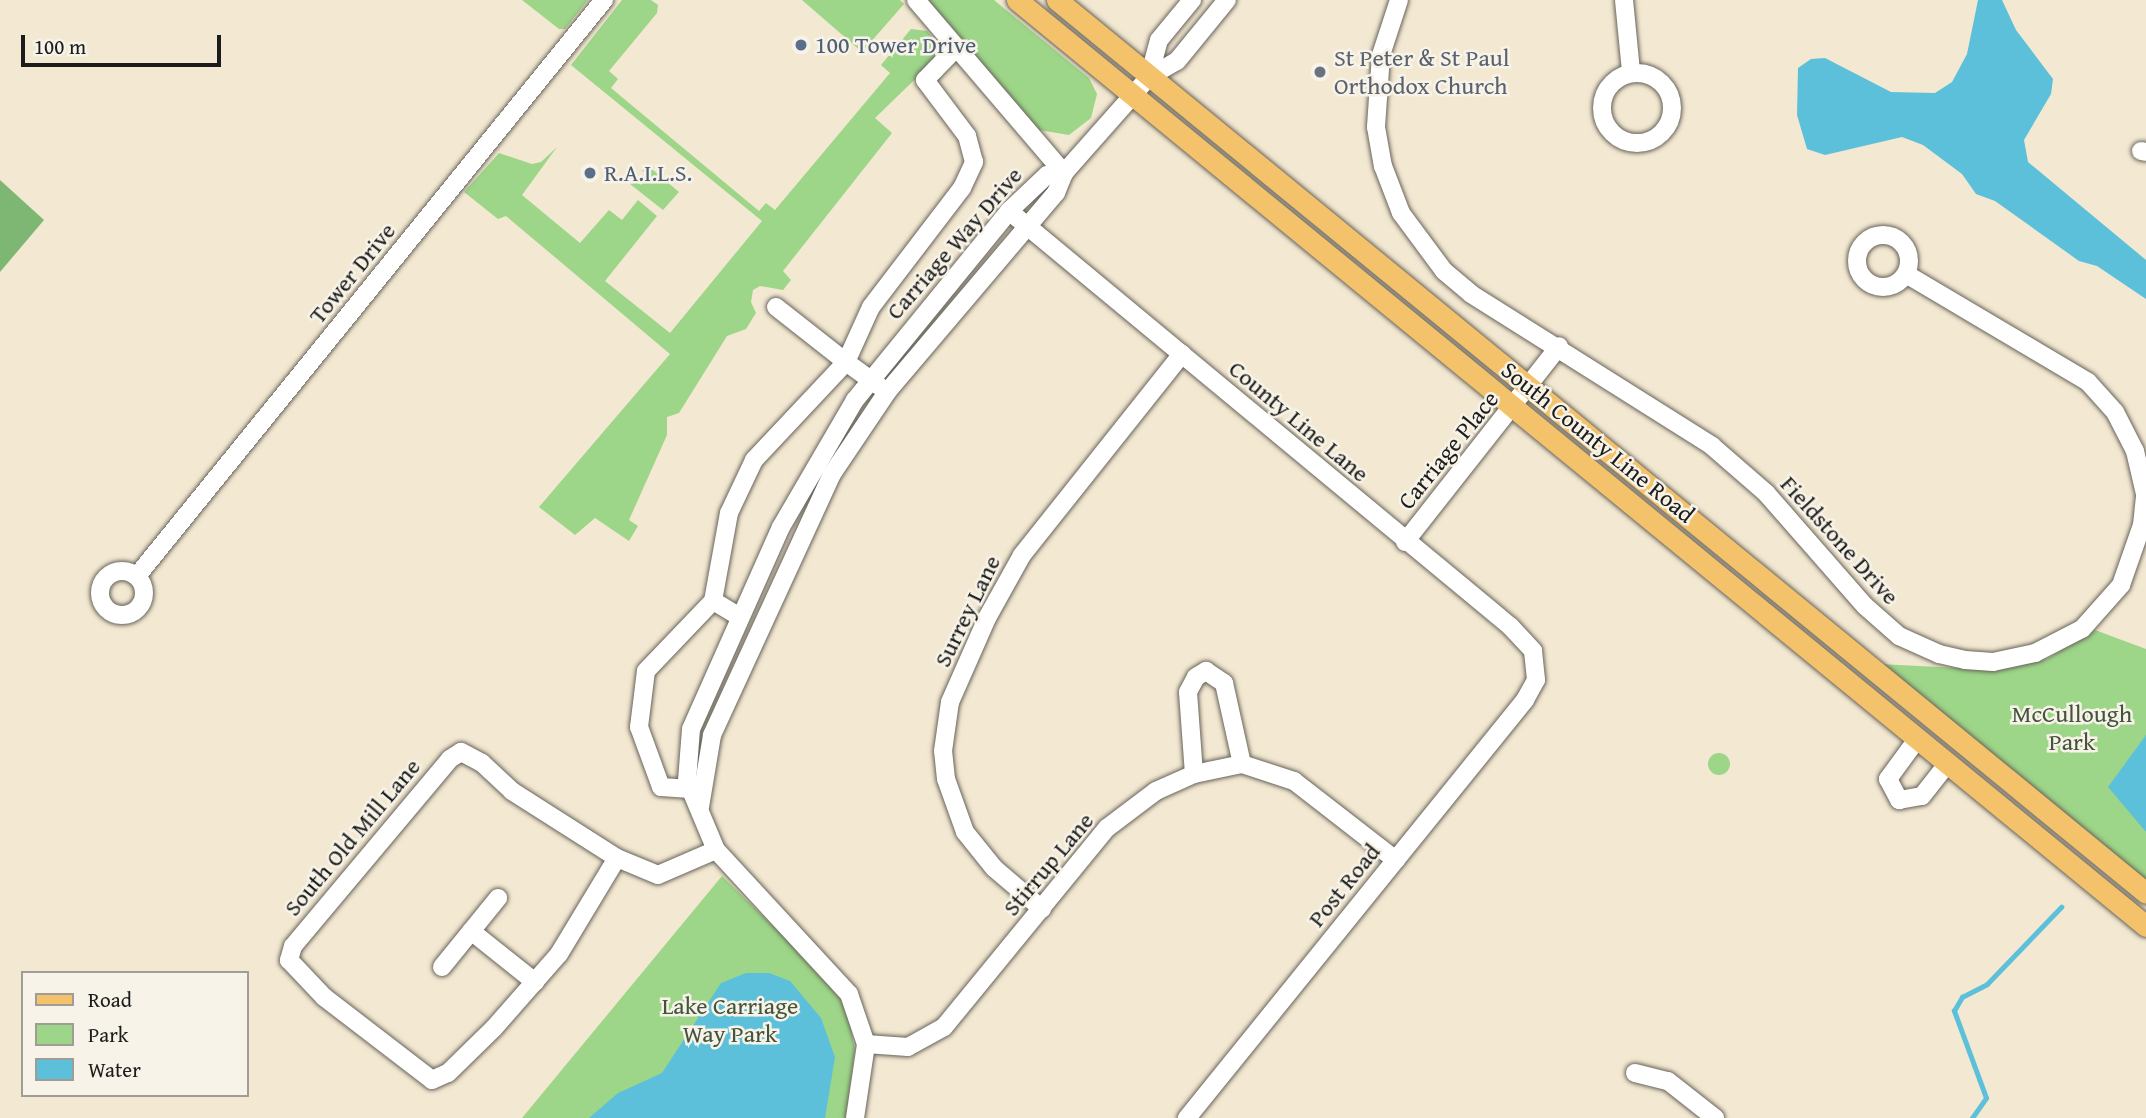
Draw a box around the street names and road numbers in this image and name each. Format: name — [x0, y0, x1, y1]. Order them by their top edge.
street label: Carriage Way Drive — [880, 161, 1028, 325]
street label: Tower Drive — [303, 217, 401, 329]
street label: County Line Lane — [1223, 354, 1375, 488]
street label: South County Line Road — [1496, 355, 1700, 529]
street label: Carriage Place — [1392, 385, 1504, 515]
street label: Fieldstone Drive — [1775, 470, 1905, 610]
street label: Surrey Lane — [928, 551, 1006, 671]
street label: South Old Mill Lane — [278, 752, 426, 922]
street label: Stirrup Lane — [997, 807, 1099, 921]
street label: Post Road — [1302, 838, 1386, 932]

